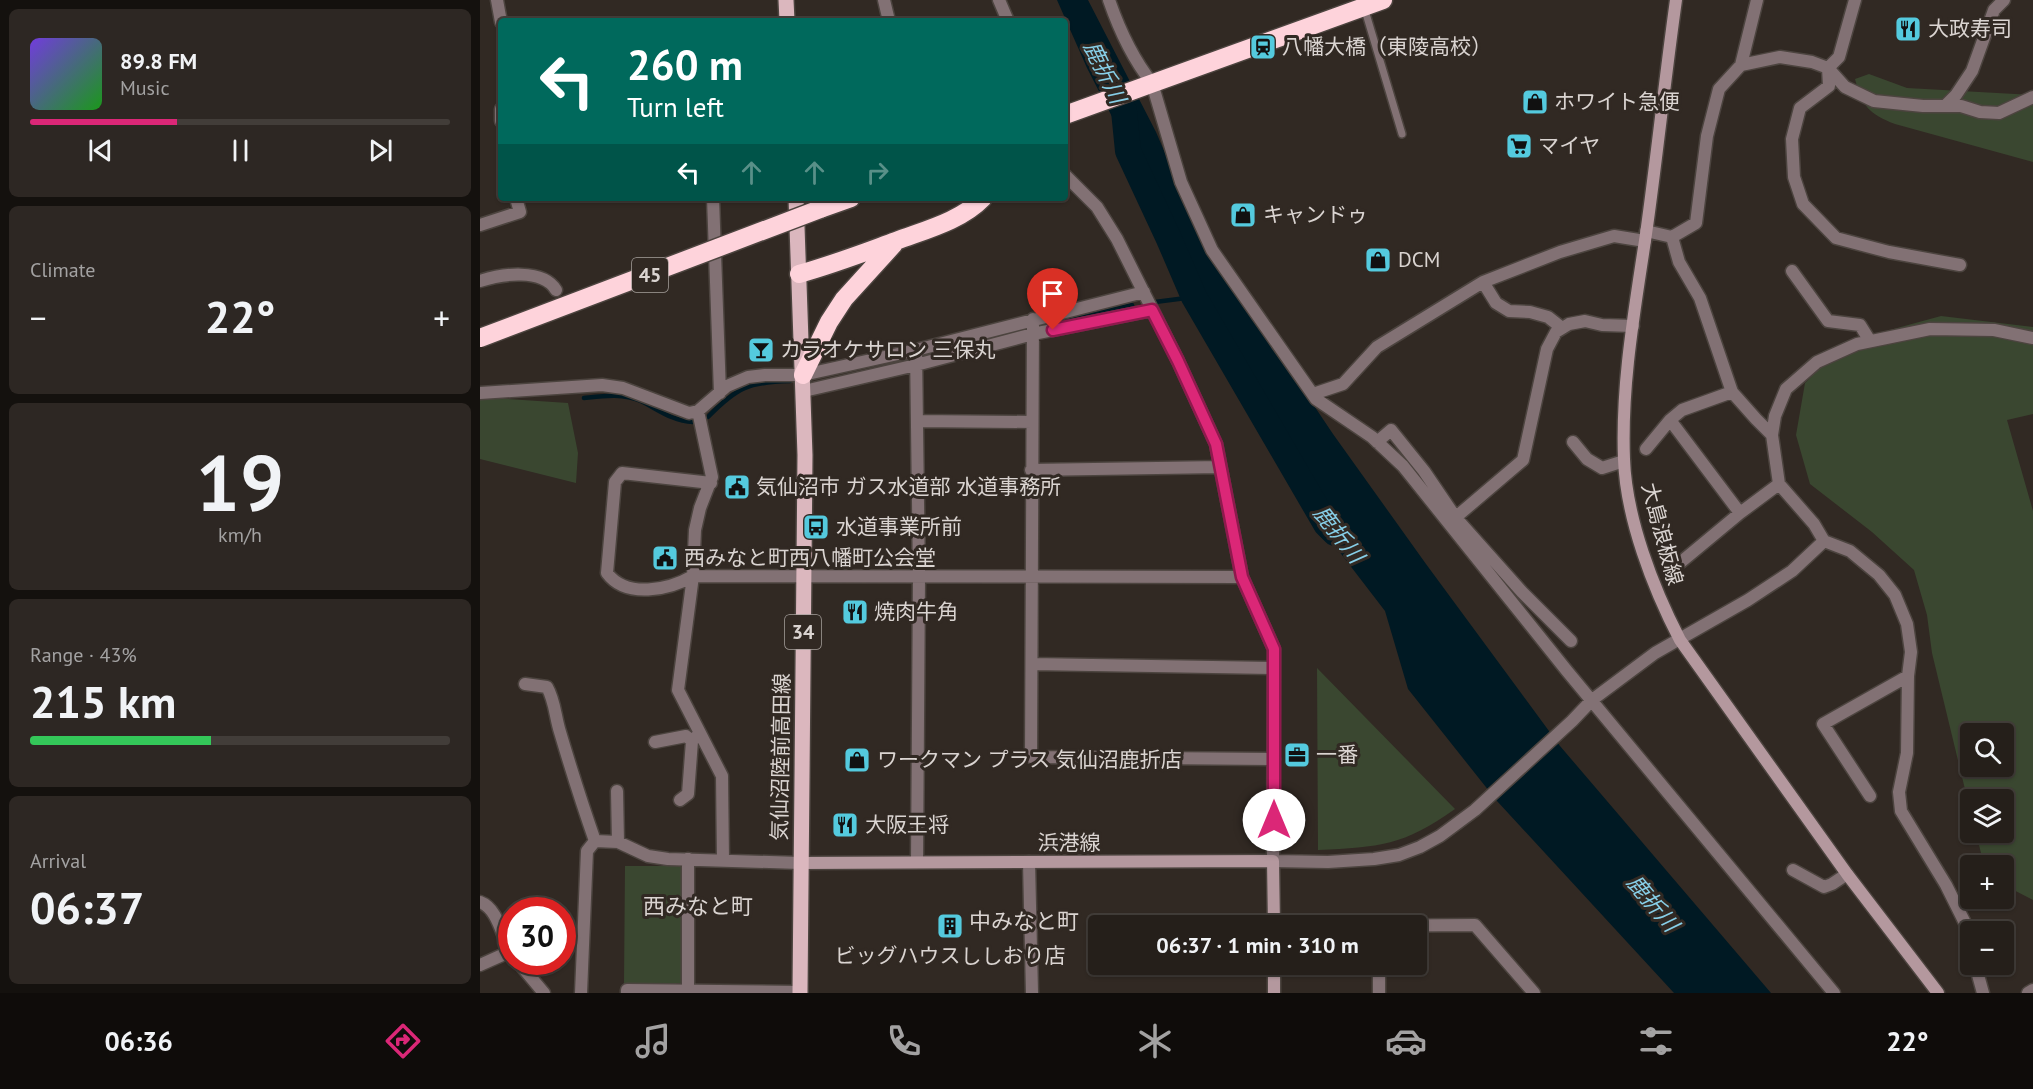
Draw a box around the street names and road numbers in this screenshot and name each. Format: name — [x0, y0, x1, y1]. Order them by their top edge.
road number: 45 — [632, 258, 668, 292]
street label: 大島浪板線 — [1636, 480, 1689, 588]
road number: 34 — [785, 615, 821, 649]
street label: 気仙沼陸前高田線 — [766, 673, 795, 841]
street label: 浜港線 — [1038, 829, 1101, 856]

